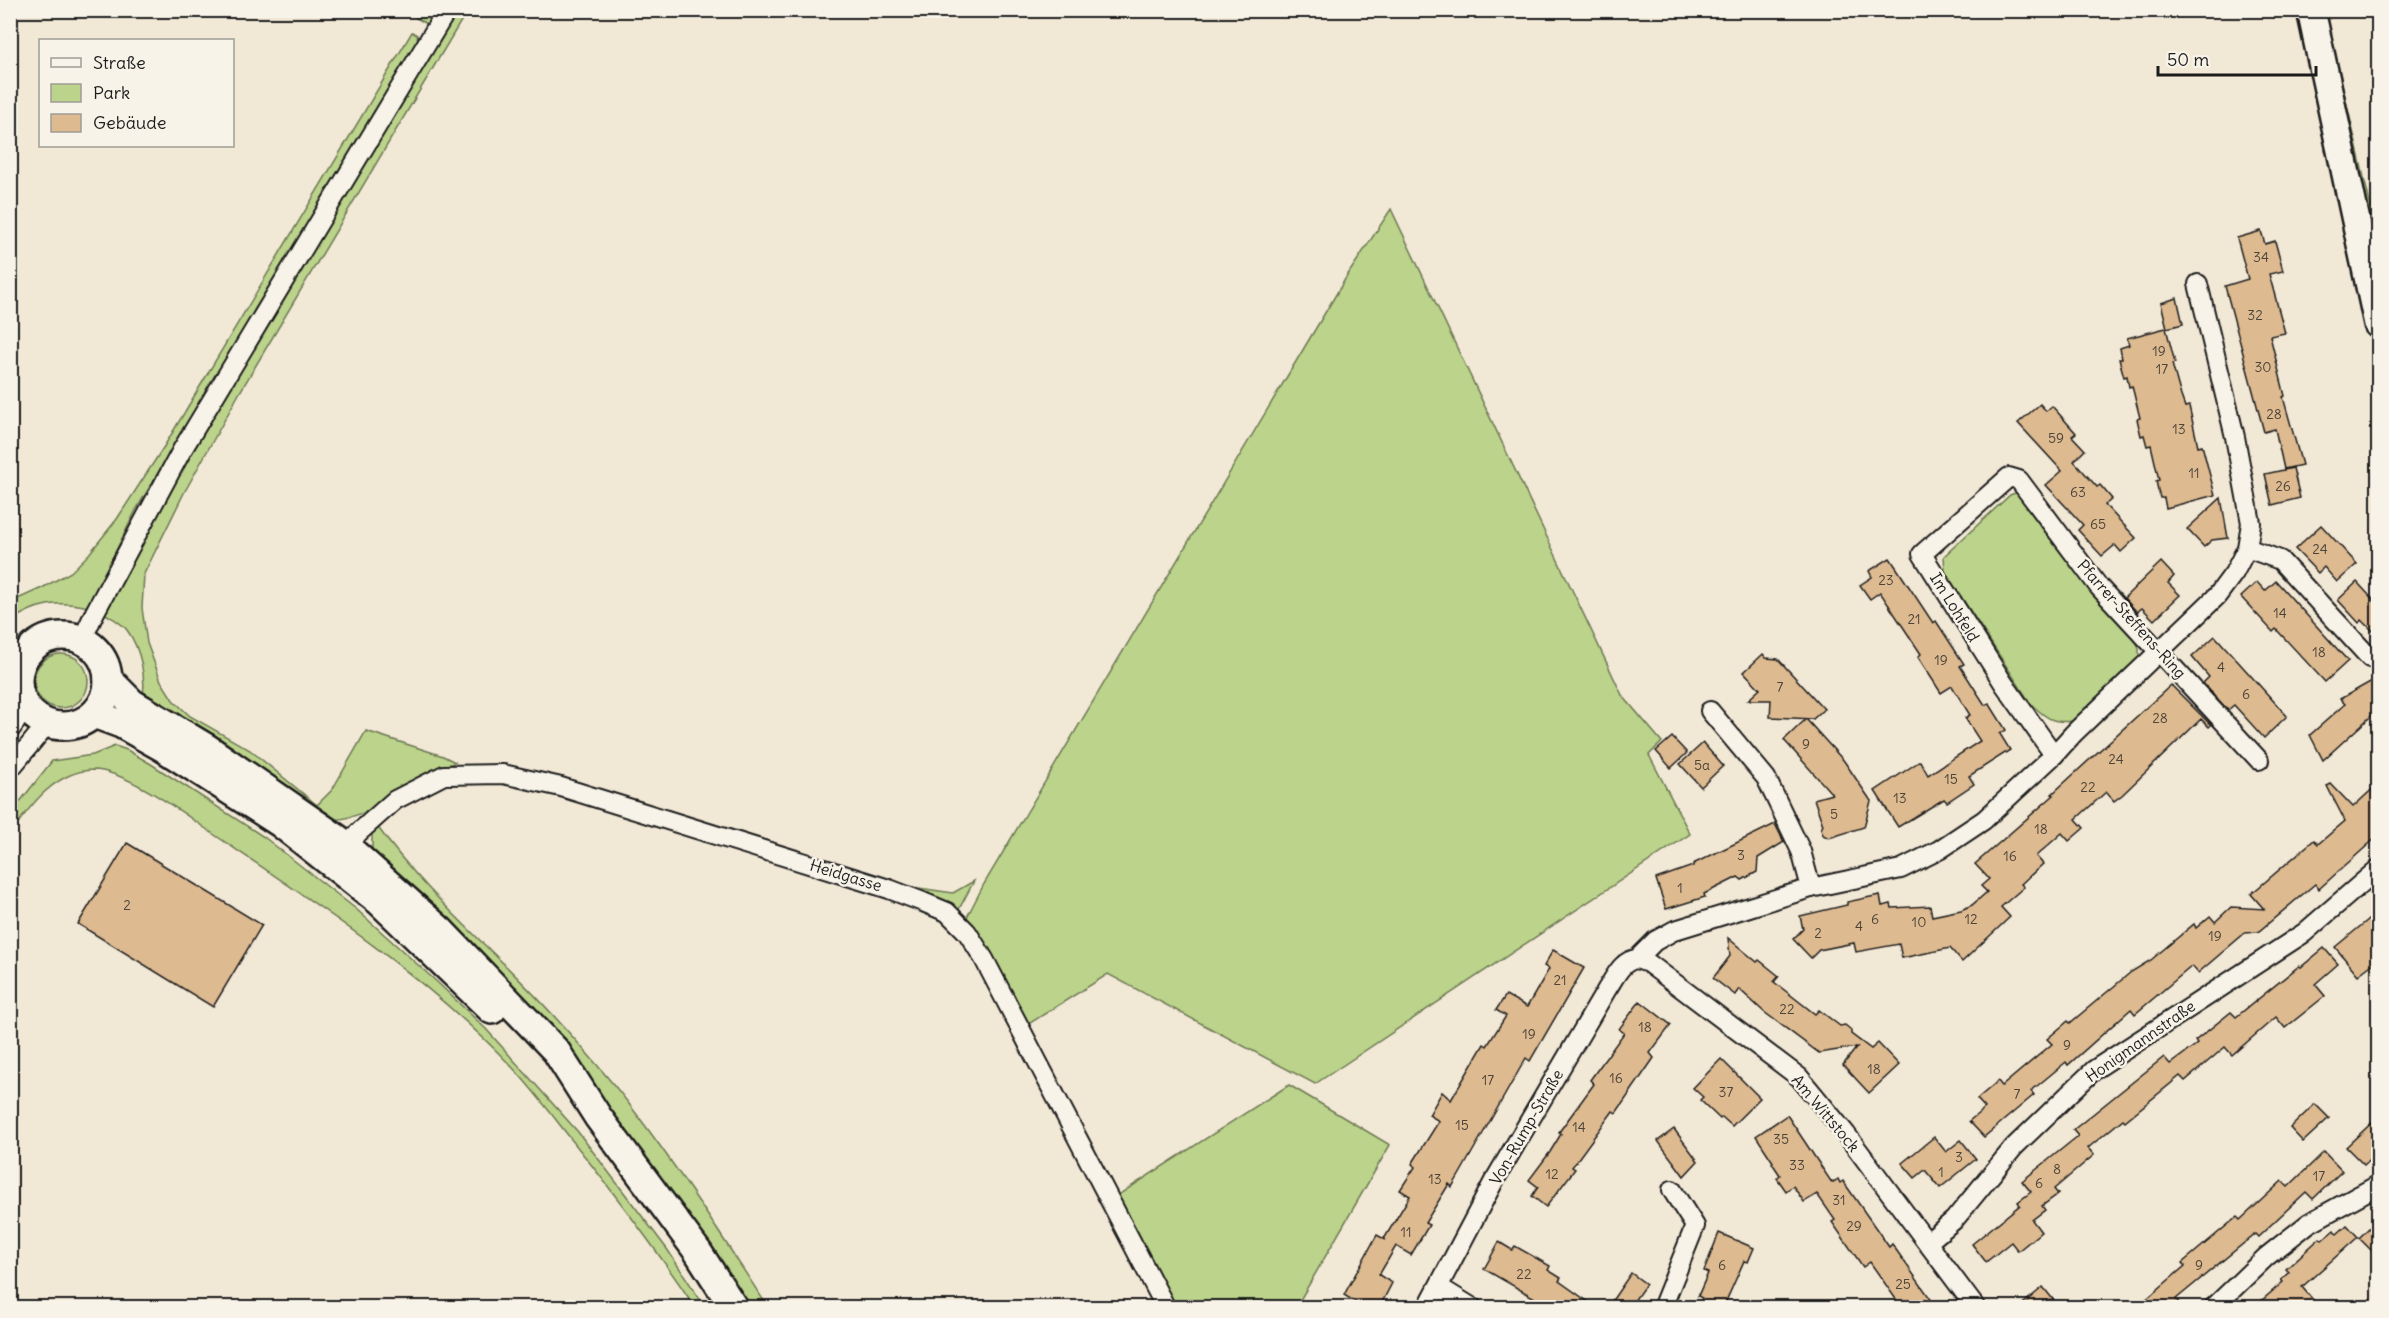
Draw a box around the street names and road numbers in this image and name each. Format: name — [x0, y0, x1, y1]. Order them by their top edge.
street label: Pfarrer-Steffens-Ring — [2073, 555, 2191, 683]
street label: Im Lohfeld — [1926, 569, 1984, 645]
street label: Heidgasse — [808, 855, 884, 895]
street label: Honigmannstraße — [2081, 996, 2199, 1086]
street label: Von-Rump-Straße — [1485, 1066, 1567, 1188]
street label: Am Wittstock — [1788, 1070, 1864, 1156]

